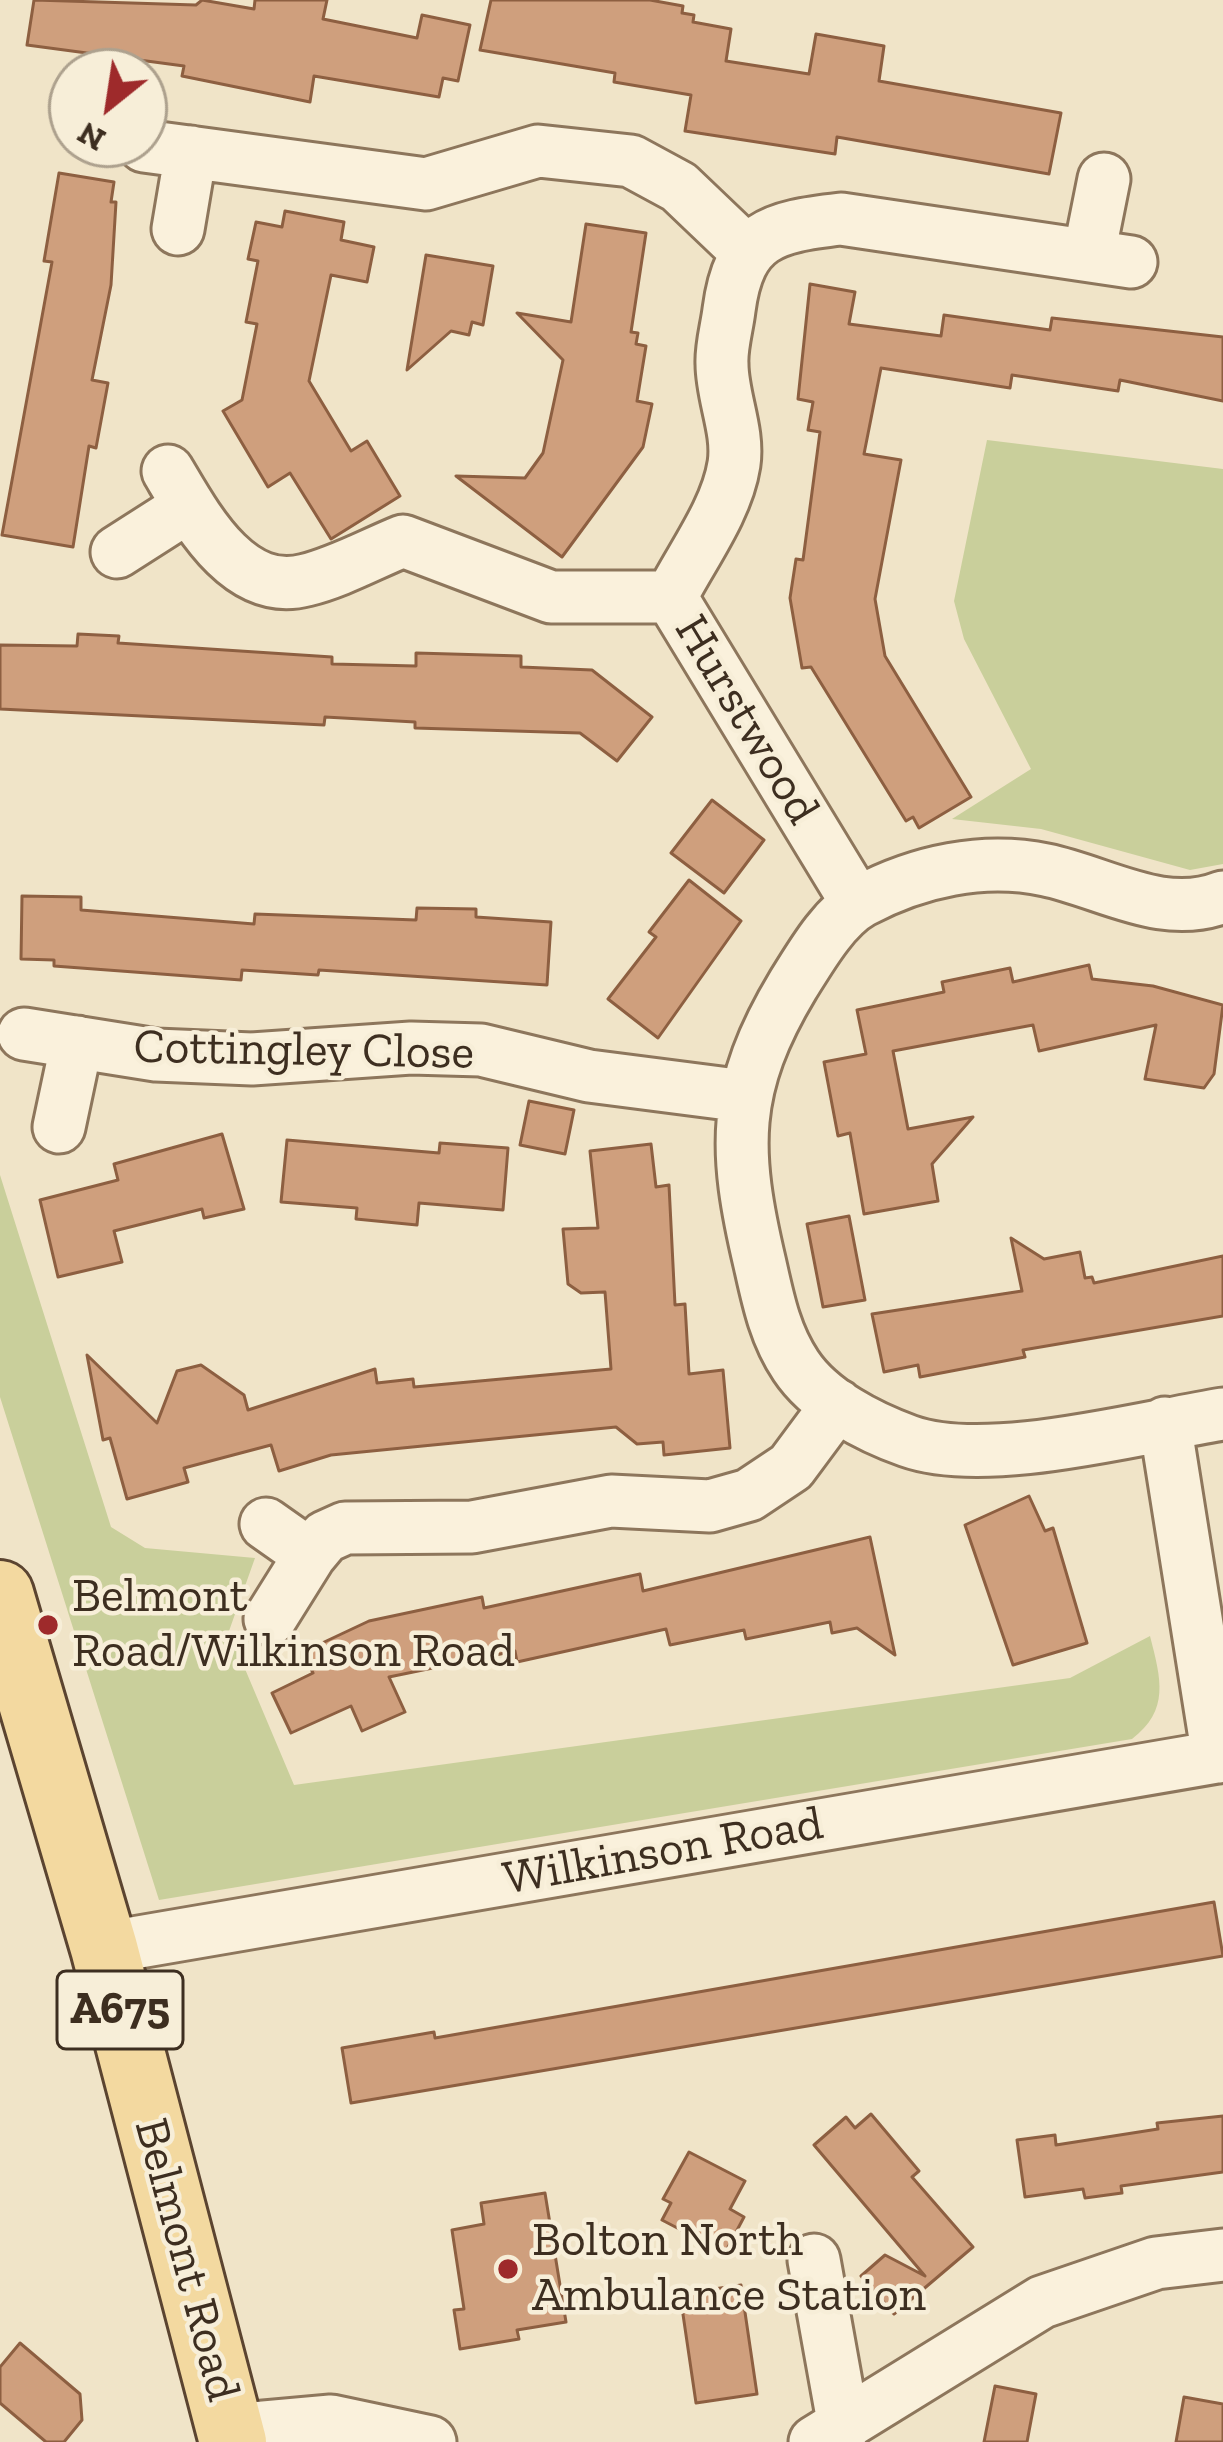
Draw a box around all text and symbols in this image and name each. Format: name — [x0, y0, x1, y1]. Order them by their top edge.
north arrow — [48, 48, 168, 168]
text: N — [71, 114, 112, 160]
street label: Hurstwood — [661, 605, 831, 835]
street label: Cottingley Close — [133, 1019, 475, 1083]
place label: Belmont Road/Wilkinson Road — [72, 1568, 515, 1681]
marker: Belmont Road/Wilkinson Road — [35, 1612, 61, 1638]
street label: Wilkinson Road — [499, 1796, 827, 1908]
road number: A675 — [57, 1971, 183, 2049]
street label: Belmont Road — [121, 2113, 251, 2407]
place label: Bolton North Ambulance Station — [532, 2212, 926, 2325]
marker: Bolton North Ambulance Station — [495, 2256, 521, 2282]

